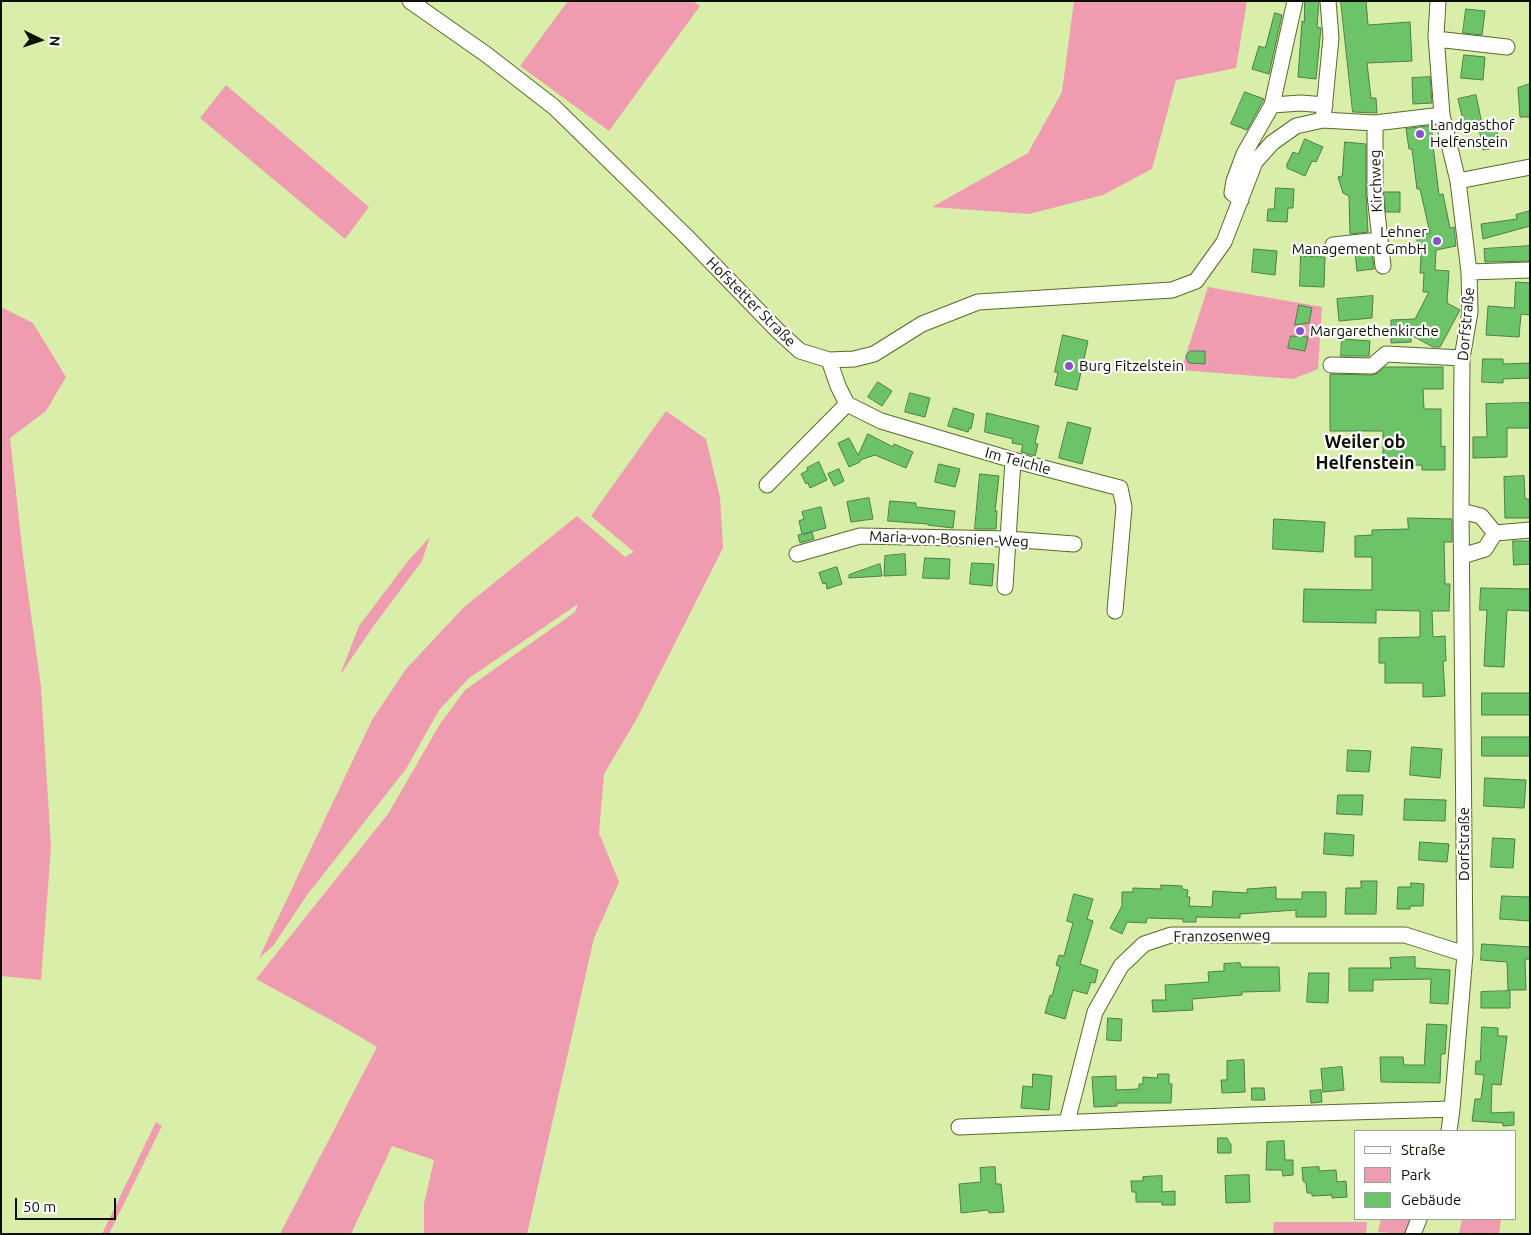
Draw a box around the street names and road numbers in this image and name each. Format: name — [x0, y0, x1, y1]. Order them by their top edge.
street label: Kirchweg — [1366, 149, 1386, 213]
street label: Hofstetter Straße — [702, 253, 800, 351]
street label: Dorfstraße — [1454, 286, 1478, 362]
street label: Im Teichle — [983, 444, 1053, 478]
street label: Maria-von-Bosnien-Weg — [869, 527, 1029, 551]
street label: Dorfstraße — [1455, 807, 1473, 881]
street label: Franzosenweg — [1173, 926, 1271, 946]

